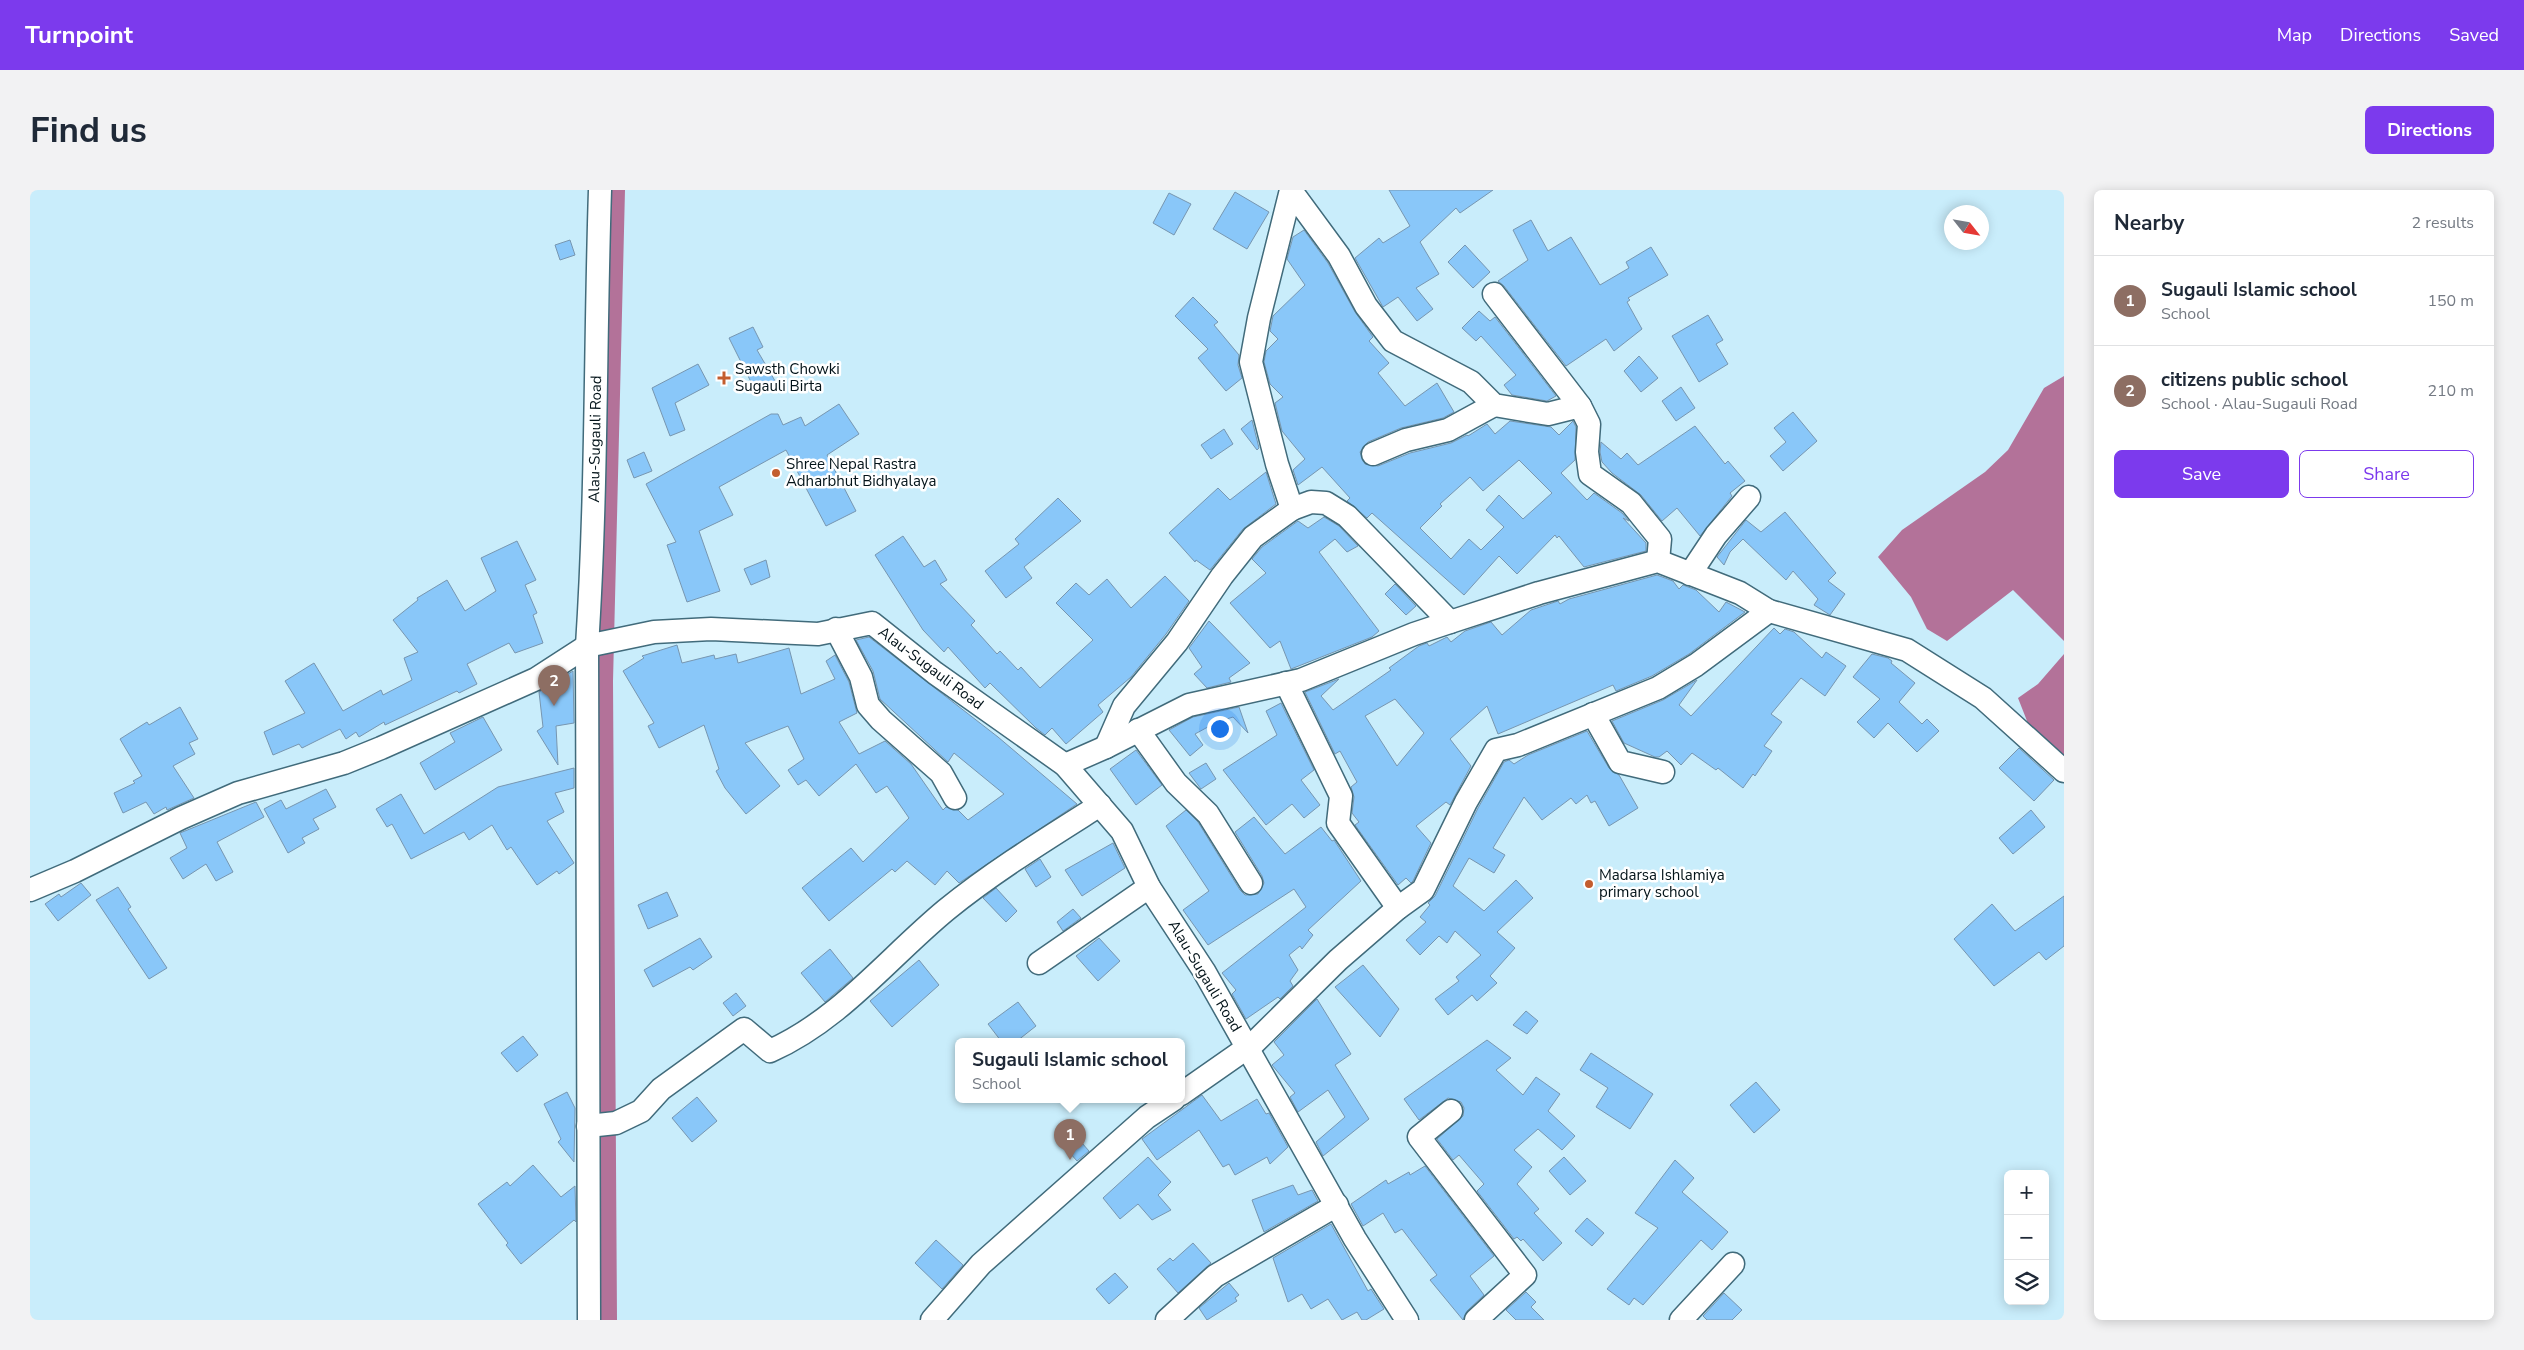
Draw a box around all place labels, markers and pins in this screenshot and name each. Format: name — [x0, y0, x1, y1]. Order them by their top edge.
place label: Sawsth Chowki Sugauli Birta — [735, 359, 840, 396]
marker: Sawsth Chowki Sugauli Birta — [717, 371, 731, 385]
place label: Shree Nepal Rastra Adharbhut Bidhyalaya — [786, 454, 936, 491]
marker: Shree Nepal Rastra Adharbhut Bidhyalaya — [770, 467, 782, 479]
pin: 2 — [538, 665, 570, 706]
place label: Madarsa Ishlamiya primary school — [1599, 865, 1725, 902]
marker: Madarsa Ishlamiya primary school — [1583, 878, 1595, 890]
pin: 1 — [1054, 1119, 1086, 1160]

